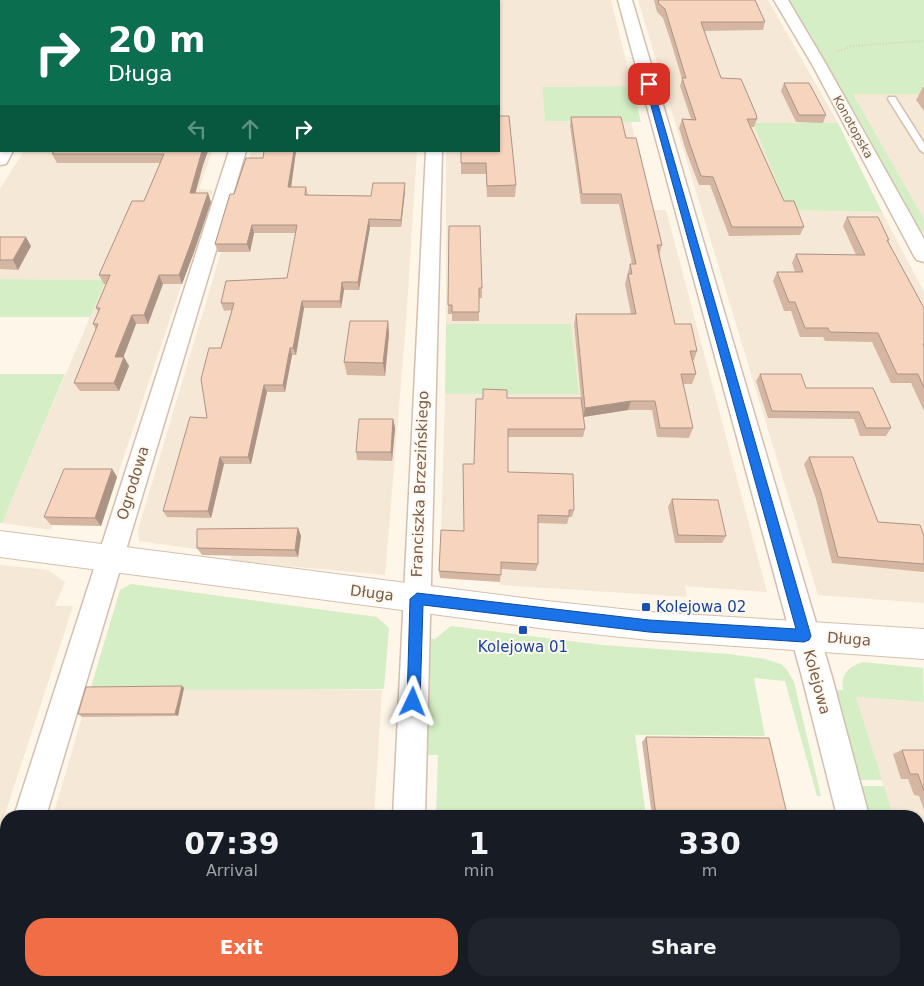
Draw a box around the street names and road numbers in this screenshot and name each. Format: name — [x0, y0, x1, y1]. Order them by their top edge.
street label: Konotopska — [830, 93, 876, 161]
street label: Franciszka Brzezińskiego — [408, 390, 432, 578]
street label: Ogrodowa — [113, 444, 153, 522]
street label: Długa — [349, 581, 395, 605]
street label: Długa — [826, 628, 872, 650]
street label: Kolejowa — [800, 648, 834, 716]

